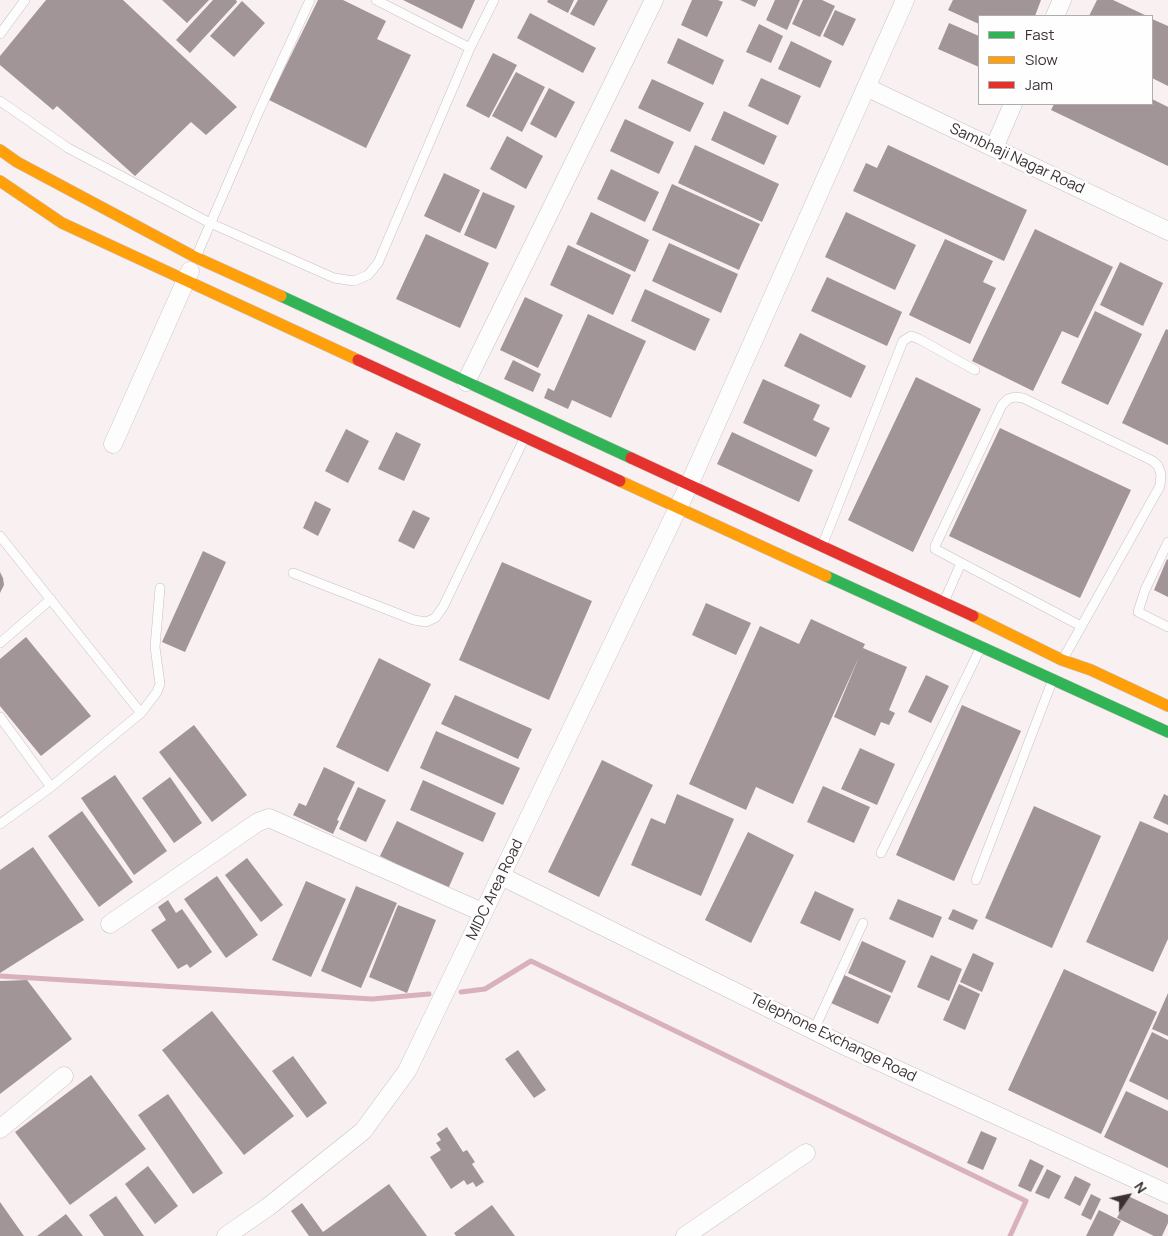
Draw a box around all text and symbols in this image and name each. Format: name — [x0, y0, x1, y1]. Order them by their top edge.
legend — [978, 15, 1153, 105]
text: Fast — [1025, 24, 1054, 45]
text: Slow — [1025, 49, 1058, 70]
text: Jam — [1025, 74, 1053, 95]
street label: Sambhaji Nagar Road — [947, 120, 1087, 198]
street label: MIDC Area Road — [463, 837, 527, 943]
street label: Telephone Exchange Road — [747, 990, 919, 1086]
north arrow — [1103, 1171, 1153, 1221]
text: N — [1130, 1178, 1152, 1197]

